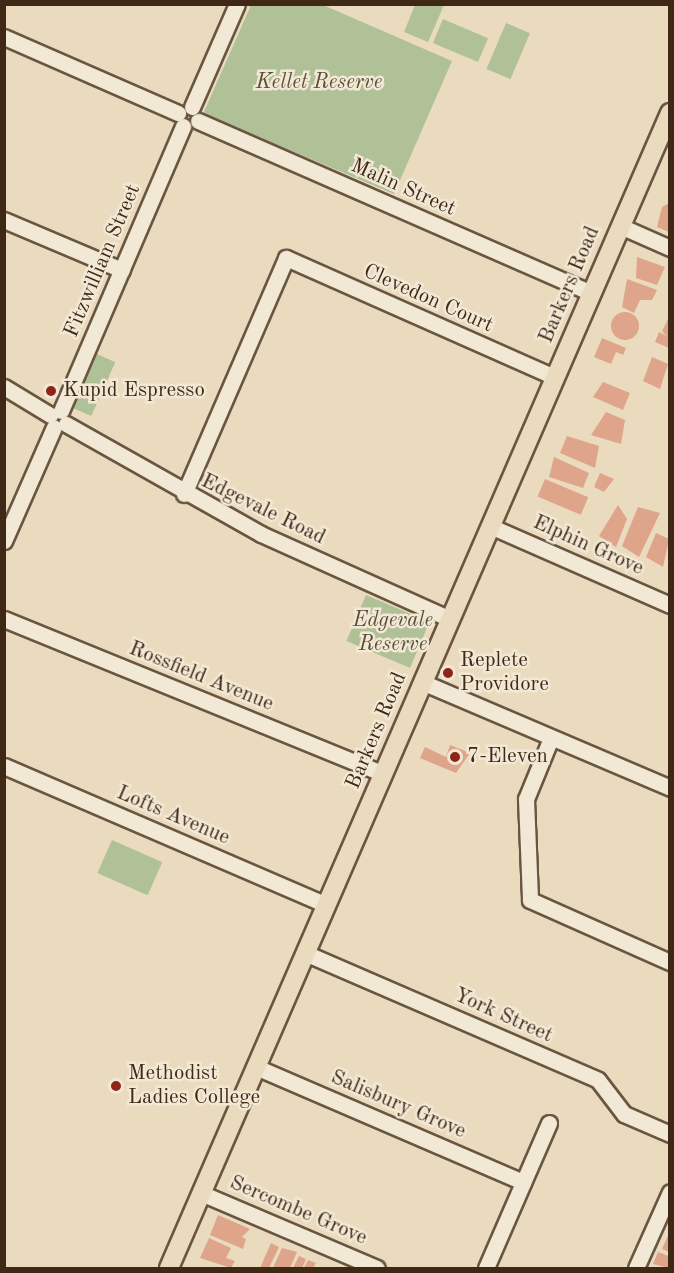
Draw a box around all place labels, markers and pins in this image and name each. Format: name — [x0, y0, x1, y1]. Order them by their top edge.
place label: Kupid Espresso — [63, 378, 205, 404]
marker: Kupid Espresso — [44, 384, 58, 398]
place label: Replete Providore — [460, 648, 549, 698]
marker: Replete Providore — [441, 666, 455, 680]
place label: 7-Eleven — [467, 744, 548, 770]
marker: 7-Eleven — [448, 750, 462, 764]
place label: Methodist Ladies College — [128, 1061, 260, 1111]
marker: Methodist Ladies College — [109, 1079, 123, 1093]

